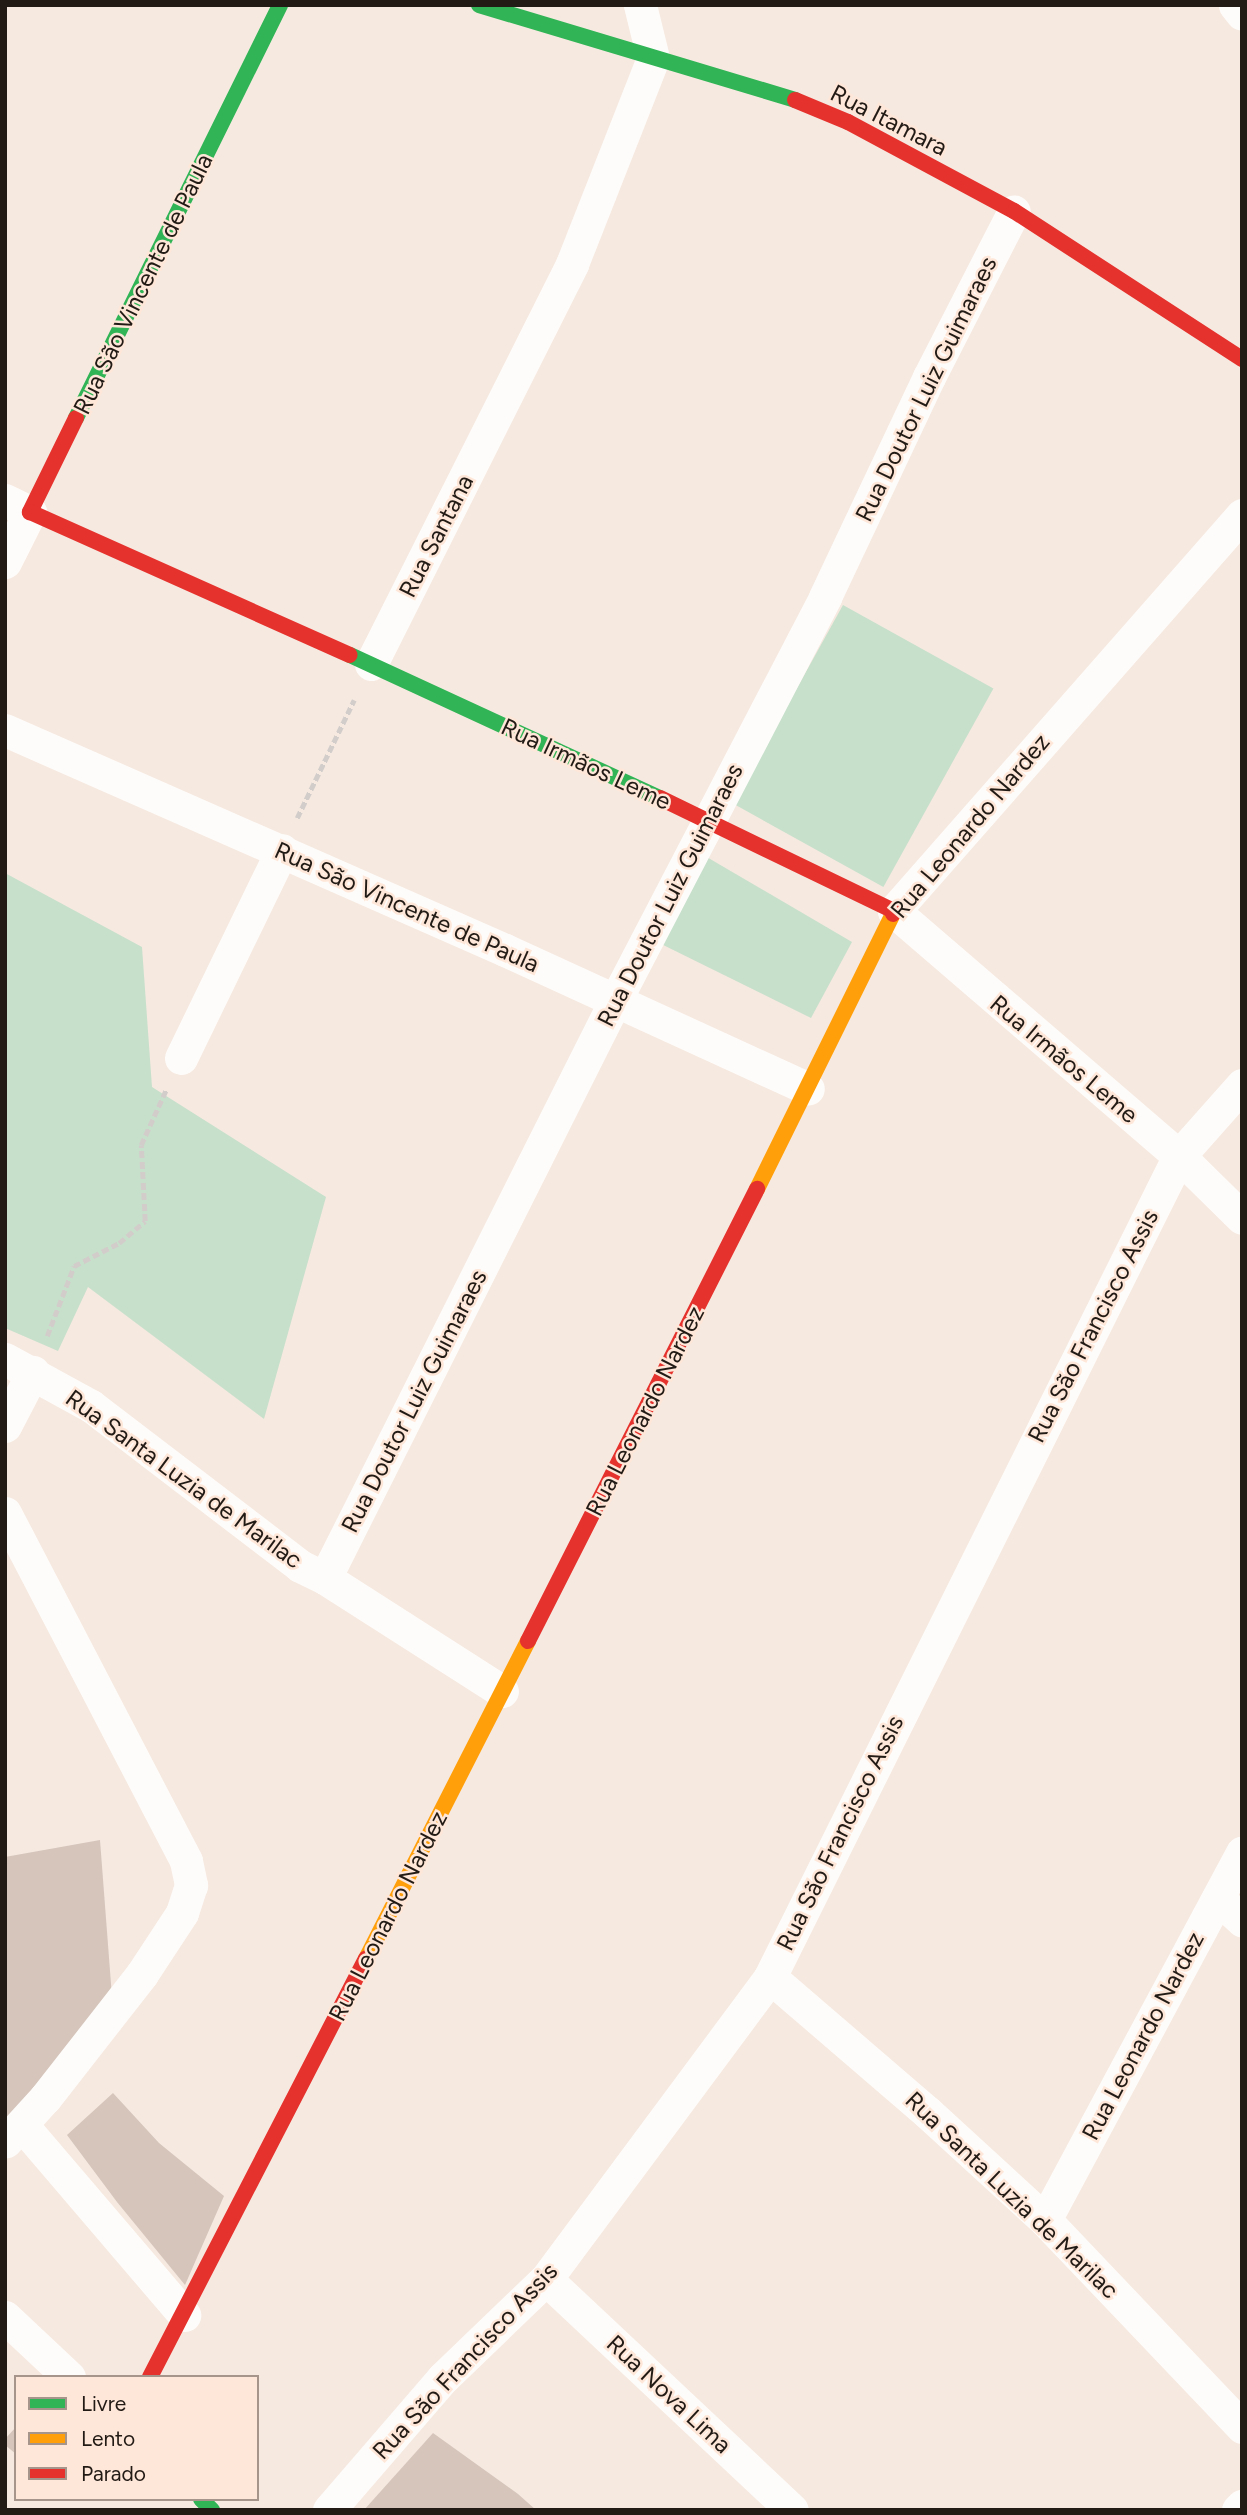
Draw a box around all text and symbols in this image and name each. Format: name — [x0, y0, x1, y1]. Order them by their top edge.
street label: Rua Itamara — [826, 78, 952, 162]
street label: Rua São Vincente de Paula — [67, 149, 219, 419]
street label: Rua Doutor Luiz Guimaraes — [849, 252, 1003, 526]
street label: Rua Santana — [393, 470, 479, 602]
street label: Rua Irmãos Leme — [497, 712, 675, 816]
street label: Rua Leonardo Nardez — [885, 728, 1055, 924]
street label: Rua Doutor Luiz Guimaraes — [591, 759, 749, 1031]
street label: Rua São Vincente de Paula — [270, 836, 544, 978]
street label: Rua Irmãos Leme — [984, 989, 1144, 1129]
street label: Rua São Francisco Assis — [1022, 1205, 1164, 1447]
street label: Rua Doutor Luiz Guimaraes — [335, 1265, 493, 1537]
street label: Rua Leonardo Nardez — [580, 1301, 710, 1521]
street label: Rua Santa Luzia de Marilac — [60, 1383, 308, 1575]
street label: Rua São Francisco Assis — [771, 1711, 909, 1955]
street label: Rua Leonardo Nardez — [323, 1806, 453, 2026]
street label: Rua Leonardo Nardez — [1076, 1927, 1210, 2145]
street label: Rua Santa Luzia de Marilac — [899, 2086, 1125, 2304]
street label: Rua São Francisco Assis — [367, 2257, 563, 2465]
street label: Rua Nova Lima — [601, 2329, 737, 2459]
legend — [14, 2375, 259, 2501]
text: Livre — [81, 2391, 126, 2416]
text: Lento — [81, 2426, 135, 2451]
text: Parado — [81, 2461, 146, 2486]

